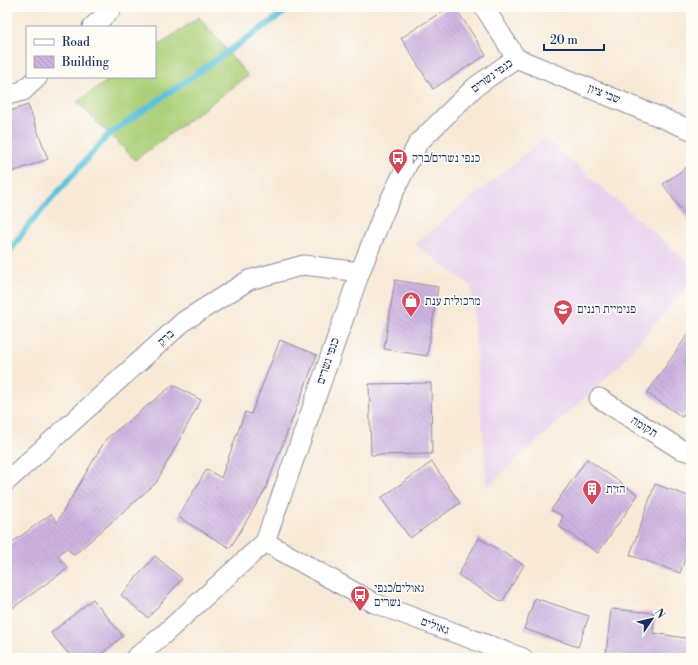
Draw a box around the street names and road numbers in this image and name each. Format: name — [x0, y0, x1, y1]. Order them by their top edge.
street label: כנפי נשרים — [468, 56, 516, 96]
street label: שבי ציון — [586, 81, 622, 107]
street label: ברק — [154, 326, 178, 349]
street label: כנפי נשרים — [313, 335, 343, 386]
street label: תקומה — [628, 413, 660, 441]
street label: גאולים — [419, 614, 451, 638]

